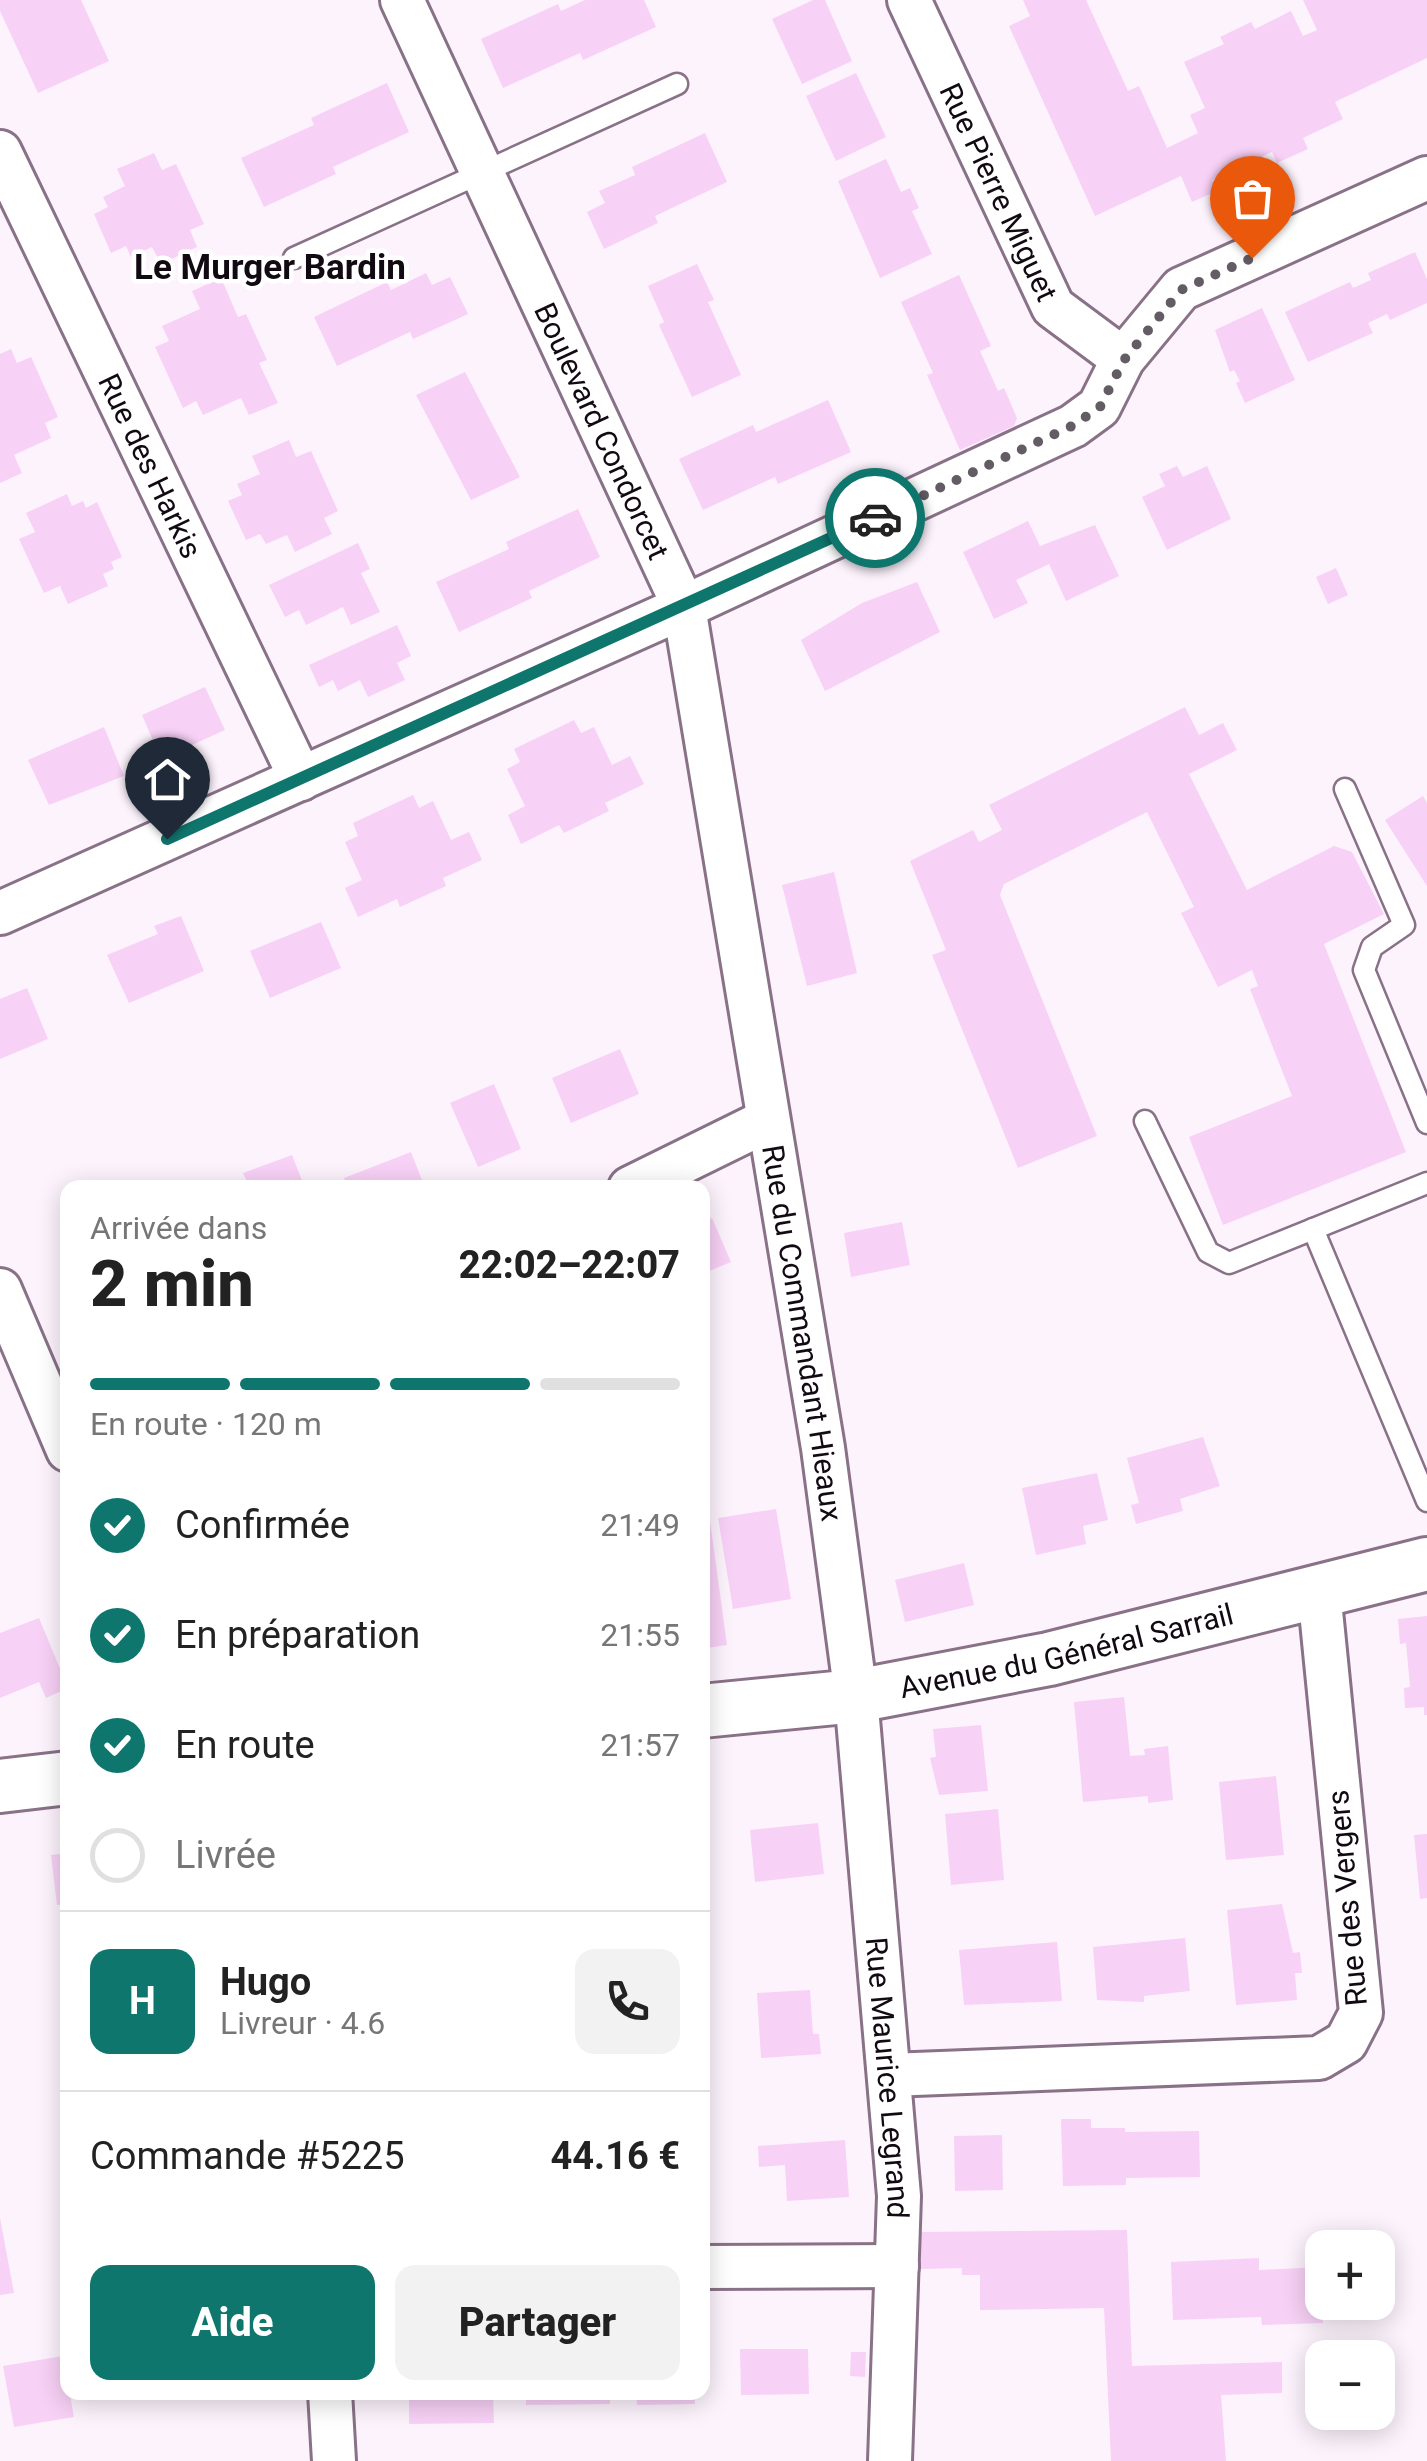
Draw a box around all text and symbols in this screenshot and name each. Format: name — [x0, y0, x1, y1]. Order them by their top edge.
street label: Rue Pierre Miguet — [933, 77, 1065, 307]
pin — [1210, 156, 1295, 259]
icon: bag — [1225, 171, 1280, 226]
district label: Le Murger Bardin — [134, 247, 406, 288]
street label: Boulevard Condorcet — [528, 297, 677, 565]
street label: Rue des Harkis — [92, 368, 210, 563]
courier — [825, 468, 925, 568]
icon: car — [848, 491, 903, 546]
pin — [125, 737, 210, 840]
icon: home — [140, 752, 195, 807]
street label: Rue du Commandant Hieaux — [756, 1142, 850, 1524]
text: Arrivée dans — [90, 1209, 267, 1247]
text: 22:02–22:07 — [459, 1243, 680, 1287]
text: 2 min — [90, 1246, 254, 1322]
text: En route · 120 m — [90, 1405, 322, 1443]
icon: check — [90, 1498, 145, 1553]
text: Confirmée — [175, 1503, 350, 1547]
text: 21:49 — [600, 1506, 680, 1544]
street label: Avenue du Général Sarrail — [897, 1596, 1237, 1705]
icon: check — [90, 1608, 145, 1663]
text: En préparation — [175, 1613, 420, 1657]
text: 21:55 — [600, 1616, 680, 1654]
icon: check — [90, 1718, 145, 1773]
text: En route — [175, 1723, 315, 1767]
text: 21:57 — [600, 1726, 680, 1764]
street label: Rue des Vergers — [1320, 1788, 1374, 2008]
text: Livrée — [175, 1833, 276, 1877]
street label: Rue Maurice Legrand — [859, 1935, 917, 2219]
button: phone — [575, 1949, 680, 2054]
text: Hugo — [220, 1960, 311, 2004]
text: H — [129, 1979, 156, 2023]
text: Livreur · 4.6 — [220, 2004, 385, 2042]
text: Commande #5225 — [90, 2134, 405, 2178]
text: 44.16 € — [551, 2134, 680, 2178]
map controls — [1305, 2230, 1395, 2430]
button: + — [1305, 2230, 1395, 2320]
button: Aide — [90, 2265, 375, 2380]
button: Partager — [395, 2265, 680, 2380]
button: − — [1305, 2340, 1395, 2430]

